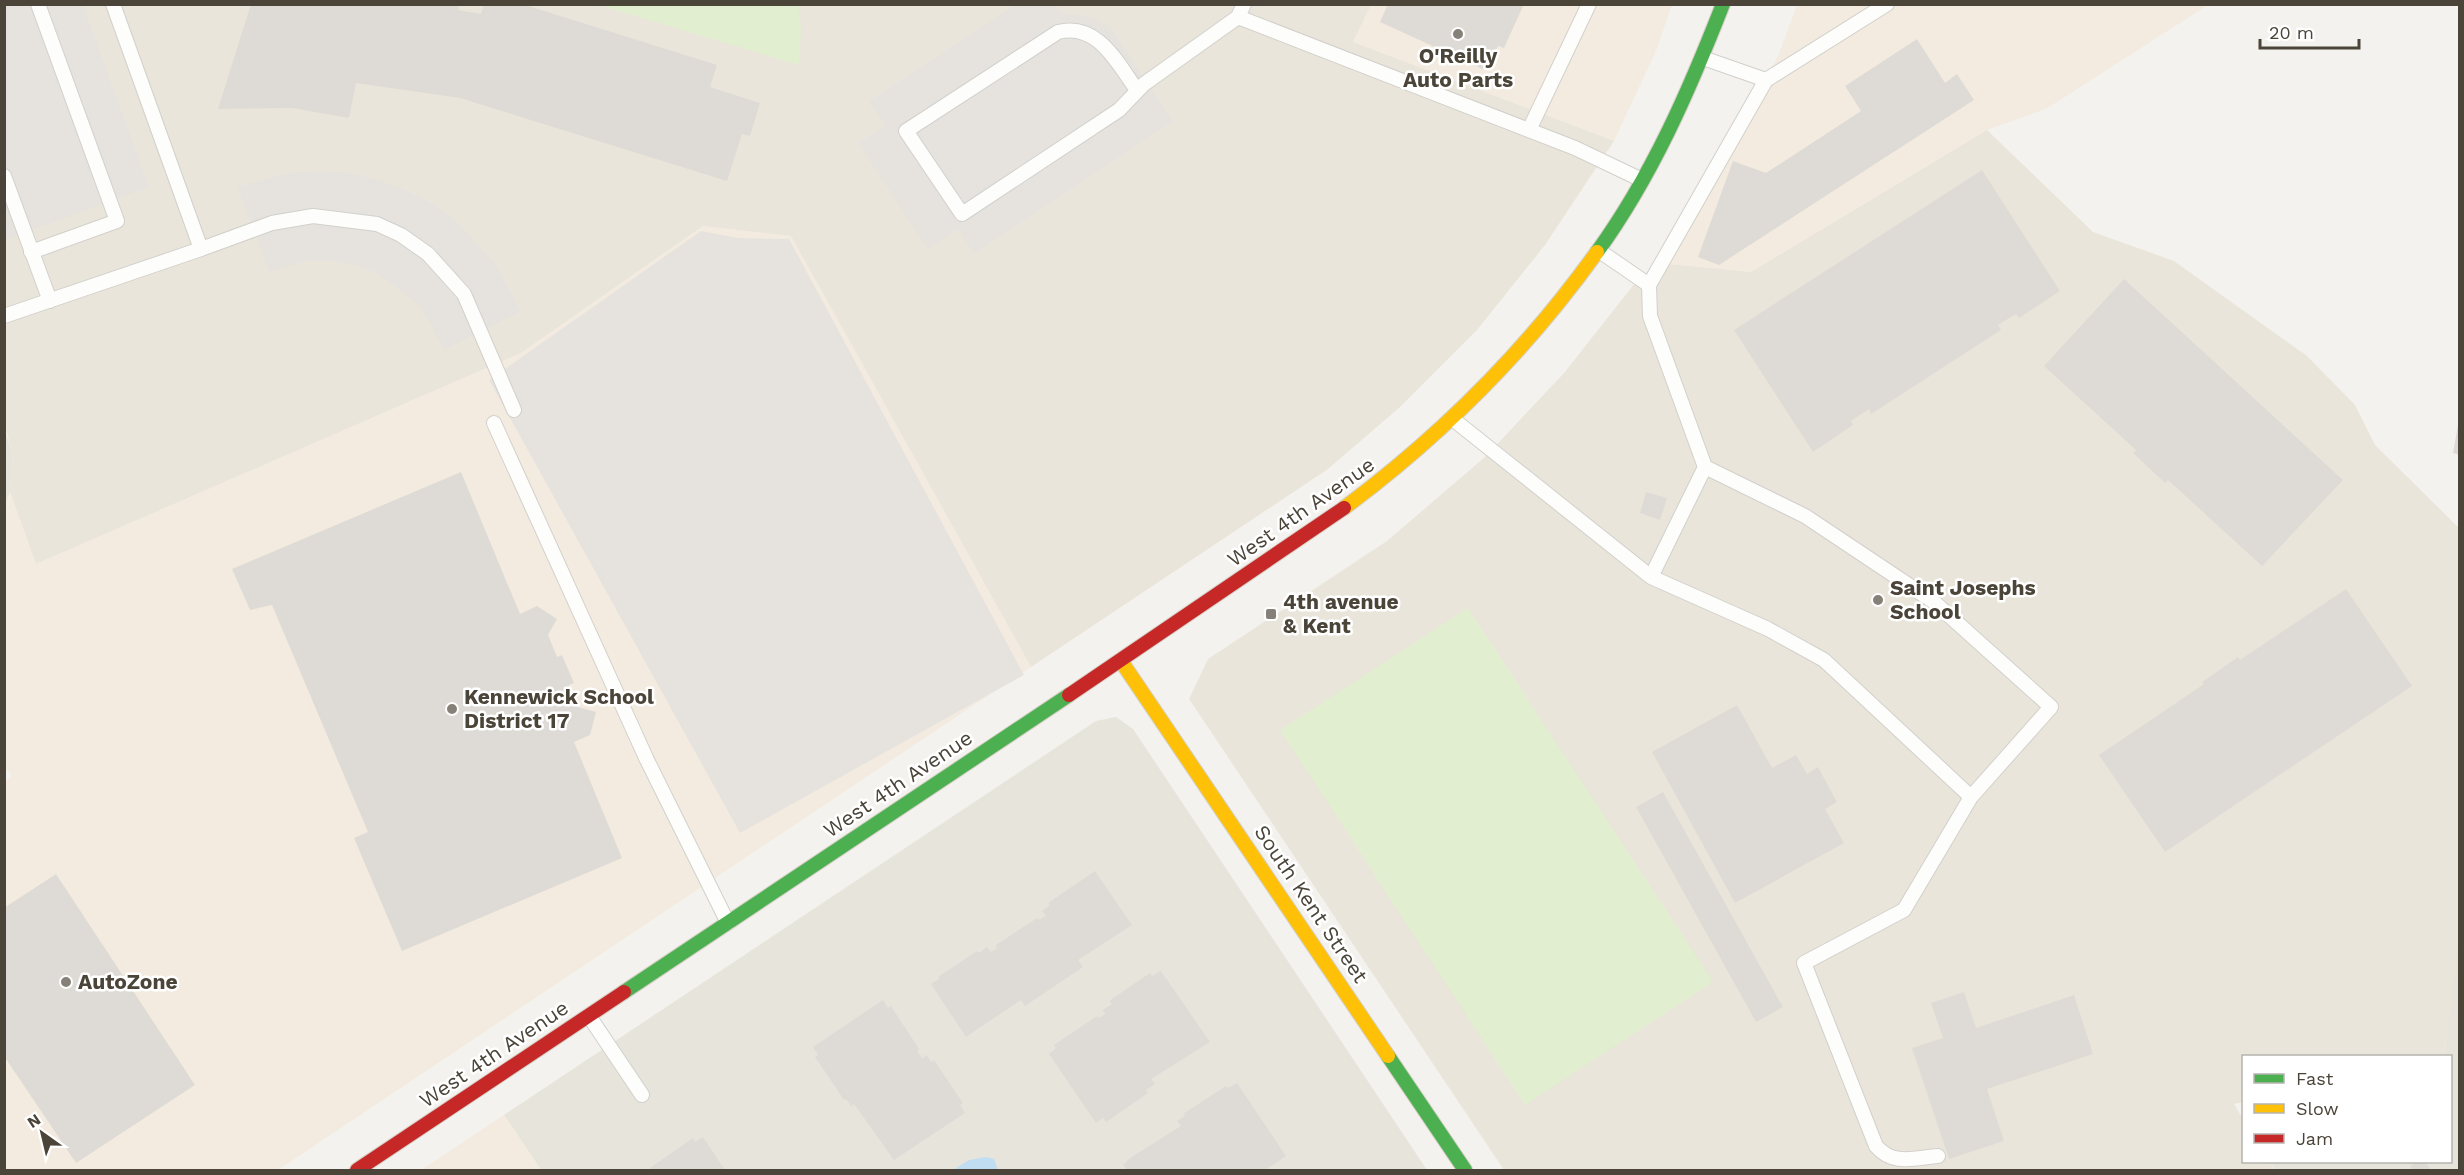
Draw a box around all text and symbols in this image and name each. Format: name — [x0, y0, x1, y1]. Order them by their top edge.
scale bar — [2260, 12, 2359, 50]
text: 20 m — [2269, 22, 2314, 43]
marker: O'Reilly Auto Parts — [1451, 27, 1465, 41]
place label: O'Reilly Auto Parts — [1403, 43, 1513, 92]
street label: West 4th Avenue — [1222, 451, 1379, 572]
place label: Saint Josephs School — [1890, 575, 2036, 624]
place label: 4th avenue & Kent — [1283, 589, 1399, 638]
marker: Saint Josephs School — [1871, 593, 1885, 607]
marker: 4th avenue & Kent — [1264, 607, 1278, 621]
place label: Kennewick School District 17 — [464, 684, 654, 733]
marker: Kennewick School District 17 — [445, 702, 459, 716]
street label: West 4th Avenue — [819, 725, 977, 843]
street label: South Kent Street — [1249, 820, 1374, 988]
place label: AutoZone — [78, 969, 178, 994]
marker: AutoZone — [59, 975, 73, 989]
street label: West 4th Avenue — [415, 995, 573, 1113]
legend — [2242, 1055, 2452, 1163]
text: Fast — [2296, 1068, 2334, 1089]
text: Slow — [2296, 1098, 2339, 1119]
north arrow — [12, 1103, 72, 1163]
text: N — [24, 1110, 44, 1132]
text: Jam — [2296, 1128, 2333, 1149]

